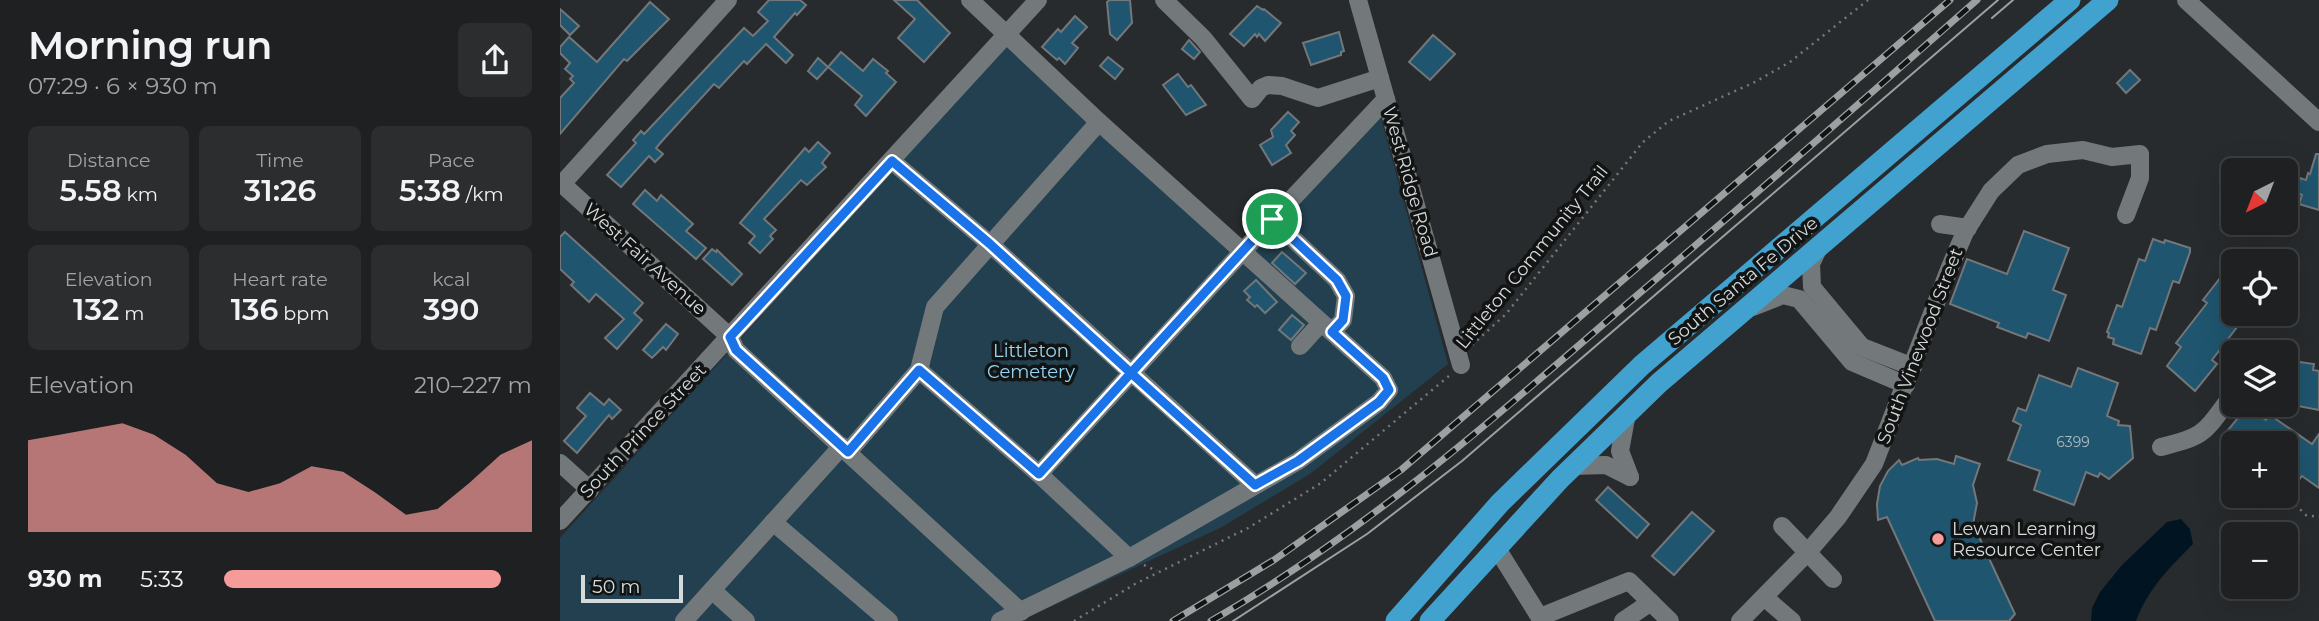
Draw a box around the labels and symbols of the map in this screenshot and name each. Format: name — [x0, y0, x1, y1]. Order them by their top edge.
street label: West Ridge Road — [1378, 104, 1442, 260]
north arrow — [2221, 158, 2298, 234]
street label: Littleton Community Trail — [1451, 161, 1613, 353]
pin — [1242, 189, 1302, 249]
street label: West Fair Avenue — [579, 198, 711, 320]
street label: South Santa Fe Drive — [1664, 212, 1822, 350]
street label: South Vinewood Street — [1872, 245, 1968, 447]
park label: Littleton Cemetery — [987, 340, 1075, 383]
street label: South Prince Street — [575, 359, 711, 503]
house number: 6399 — [2056, 433, 2090, 451]
place label: Lewan Learning Resource Center — [1952, 518, 2101, 561]
marker: Lewan Learning Resource Center — [1930, 531, 1946, 547]
scale bar — [581, 572, 682, 604]

